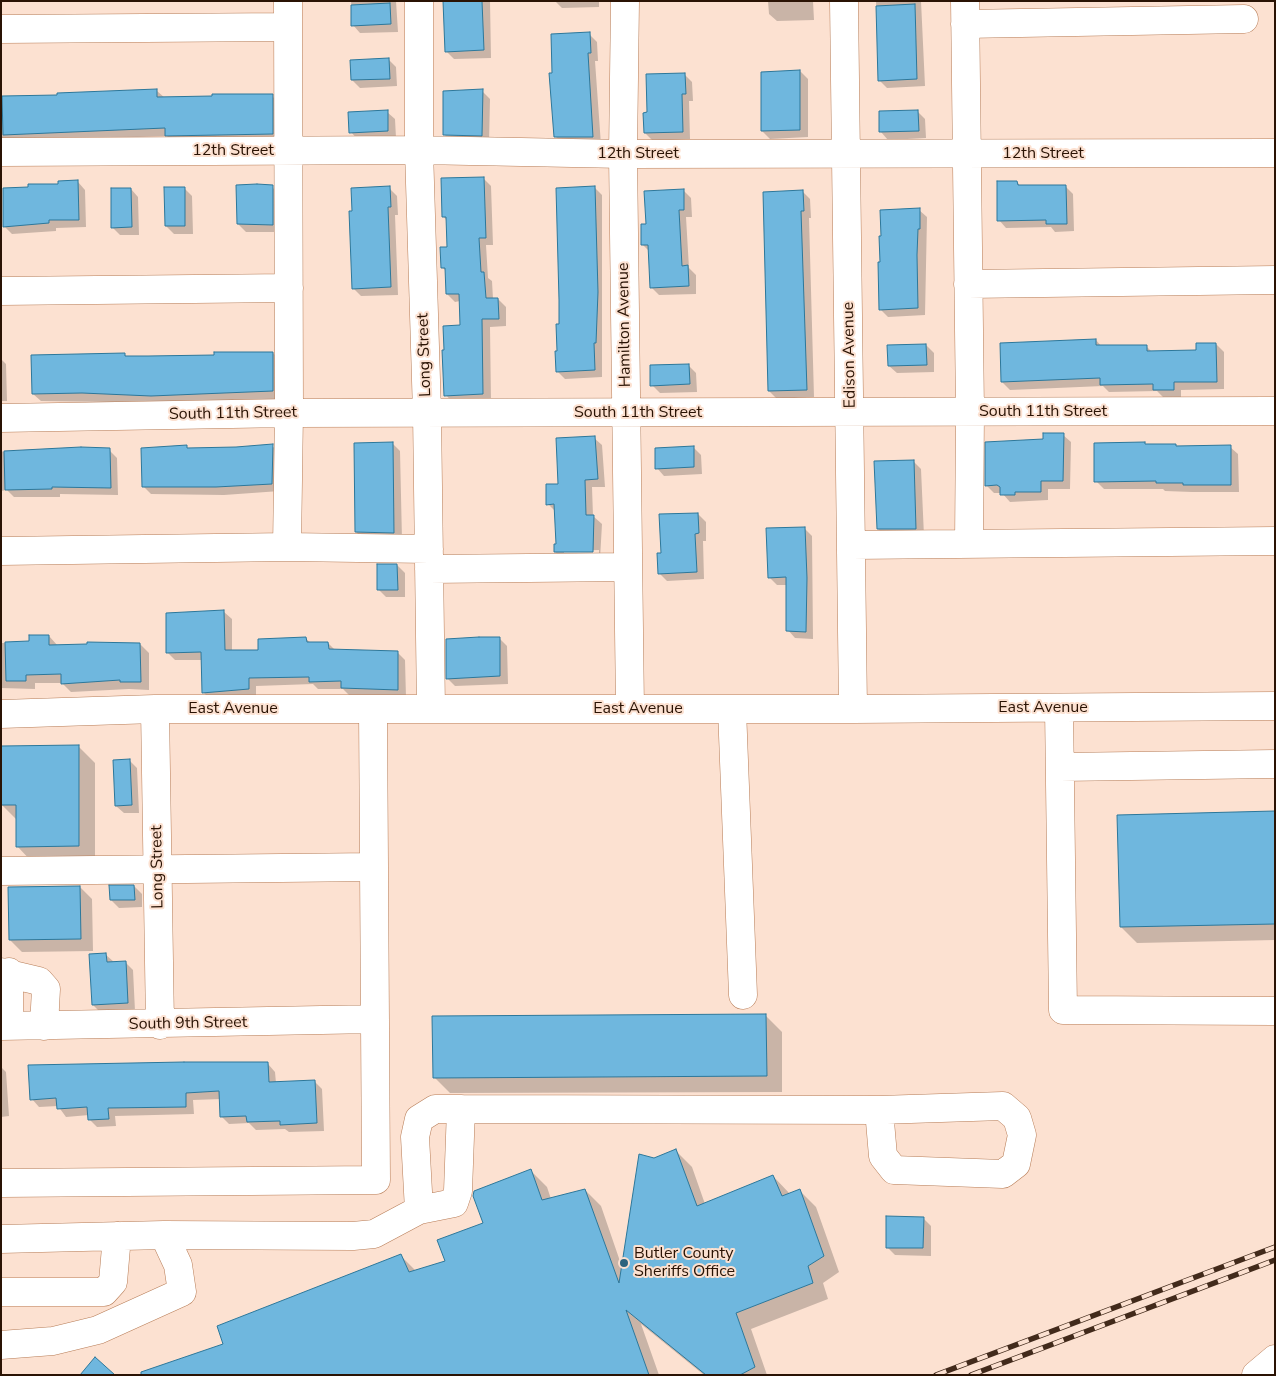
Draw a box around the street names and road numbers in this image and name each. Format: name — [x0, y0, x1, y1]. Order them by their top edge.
street label: 12th Street — [192, 141, 274, 161]
street label: 12th Street — [597, 144, 679, 164]
street label: 12th Street — [1002, 144, 1084, 164]
street label: Hamilton Avenue — [614, 262, 636, 388]
street label: Edison Avenue — [839, 302, 861, 408]
street label: Long Street — [414, 313, 436, 397]
street label: South 11th Street — [979, 402, 1107, 422]
street label: South 11th Street — [169, 403, 297, 425]
street label: South 11th Street — [574, 403, 702, 423]
street label: East Avenue — [998, 698, 1088, 718]
street label: East Avenue — [188, 699, 278, 719]
street label: East Avenue — [593, 699, 683, 719]
street label: Long Street — [148, 825, 168, 909]
street label: South 9th Street — [129, 1013, 247, 1035]

